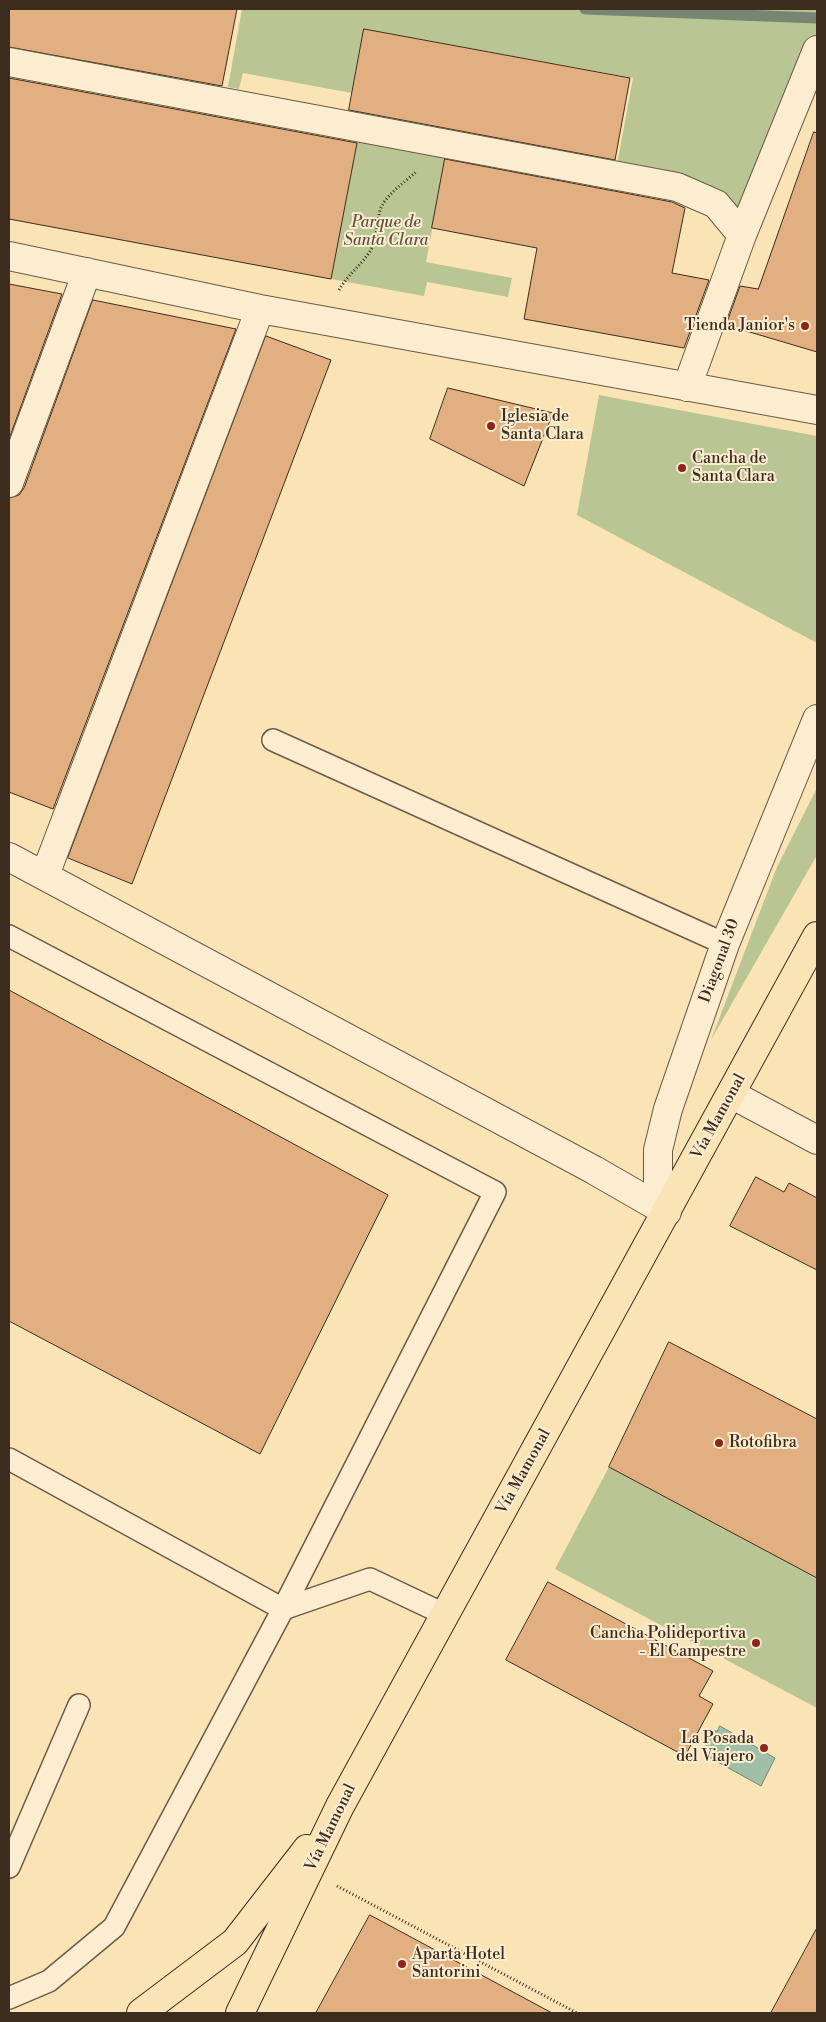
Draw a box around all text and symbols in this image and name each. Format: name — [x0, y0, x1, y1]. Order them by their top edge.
park label: Parque de Santa Clara — [344, 213, 428, 251]
place label: Tienda Janior's — [684, 316, 795, 336]
marker: Tienda Janior's — [799, 320, 811, 332]
place label: Iglesia de Santa Clara — [501, 407, 584, 445]
marker: Iglesia de Santa Clara — [485, 420, 497, 432]
place label: Cancha de Santa Clara — [692, 449, 775, 487]
marker: Cancha de Santa Clara — [676, 462, 688, 474]
street label: Diagonal 30 — [696, 916, 744, 1006]
street label: Vía Mamonal — [688, 1071, 750, 1163]
street label: Vía Mamonal — [493, 1426, 555, 1518]
place label: Rotofibra — [729, 1433, 797, 1453]
marker: Rotofibra — [713, 1437, 725, 1449]
place label: Cancha Polideportiva - El Campestre — [590, 1624, 746, 1662]
marker: Cancha Polideportiva - El Campestre — [750, 1637, 762, 1649]
place label: La Posada del Viajero — [676, 1729, 754, 1767]
marker: La Posada del Viajero — [758, 1742, 770, 1754]
street label: Vía Mamonal — [302, 1781, 360, 1875]
place label: Aparta Hotel Santorini — [412, 1945, 505, 1983]
marker: Aparta Hotel Santorini — [396, 1958, 408, 1970]

